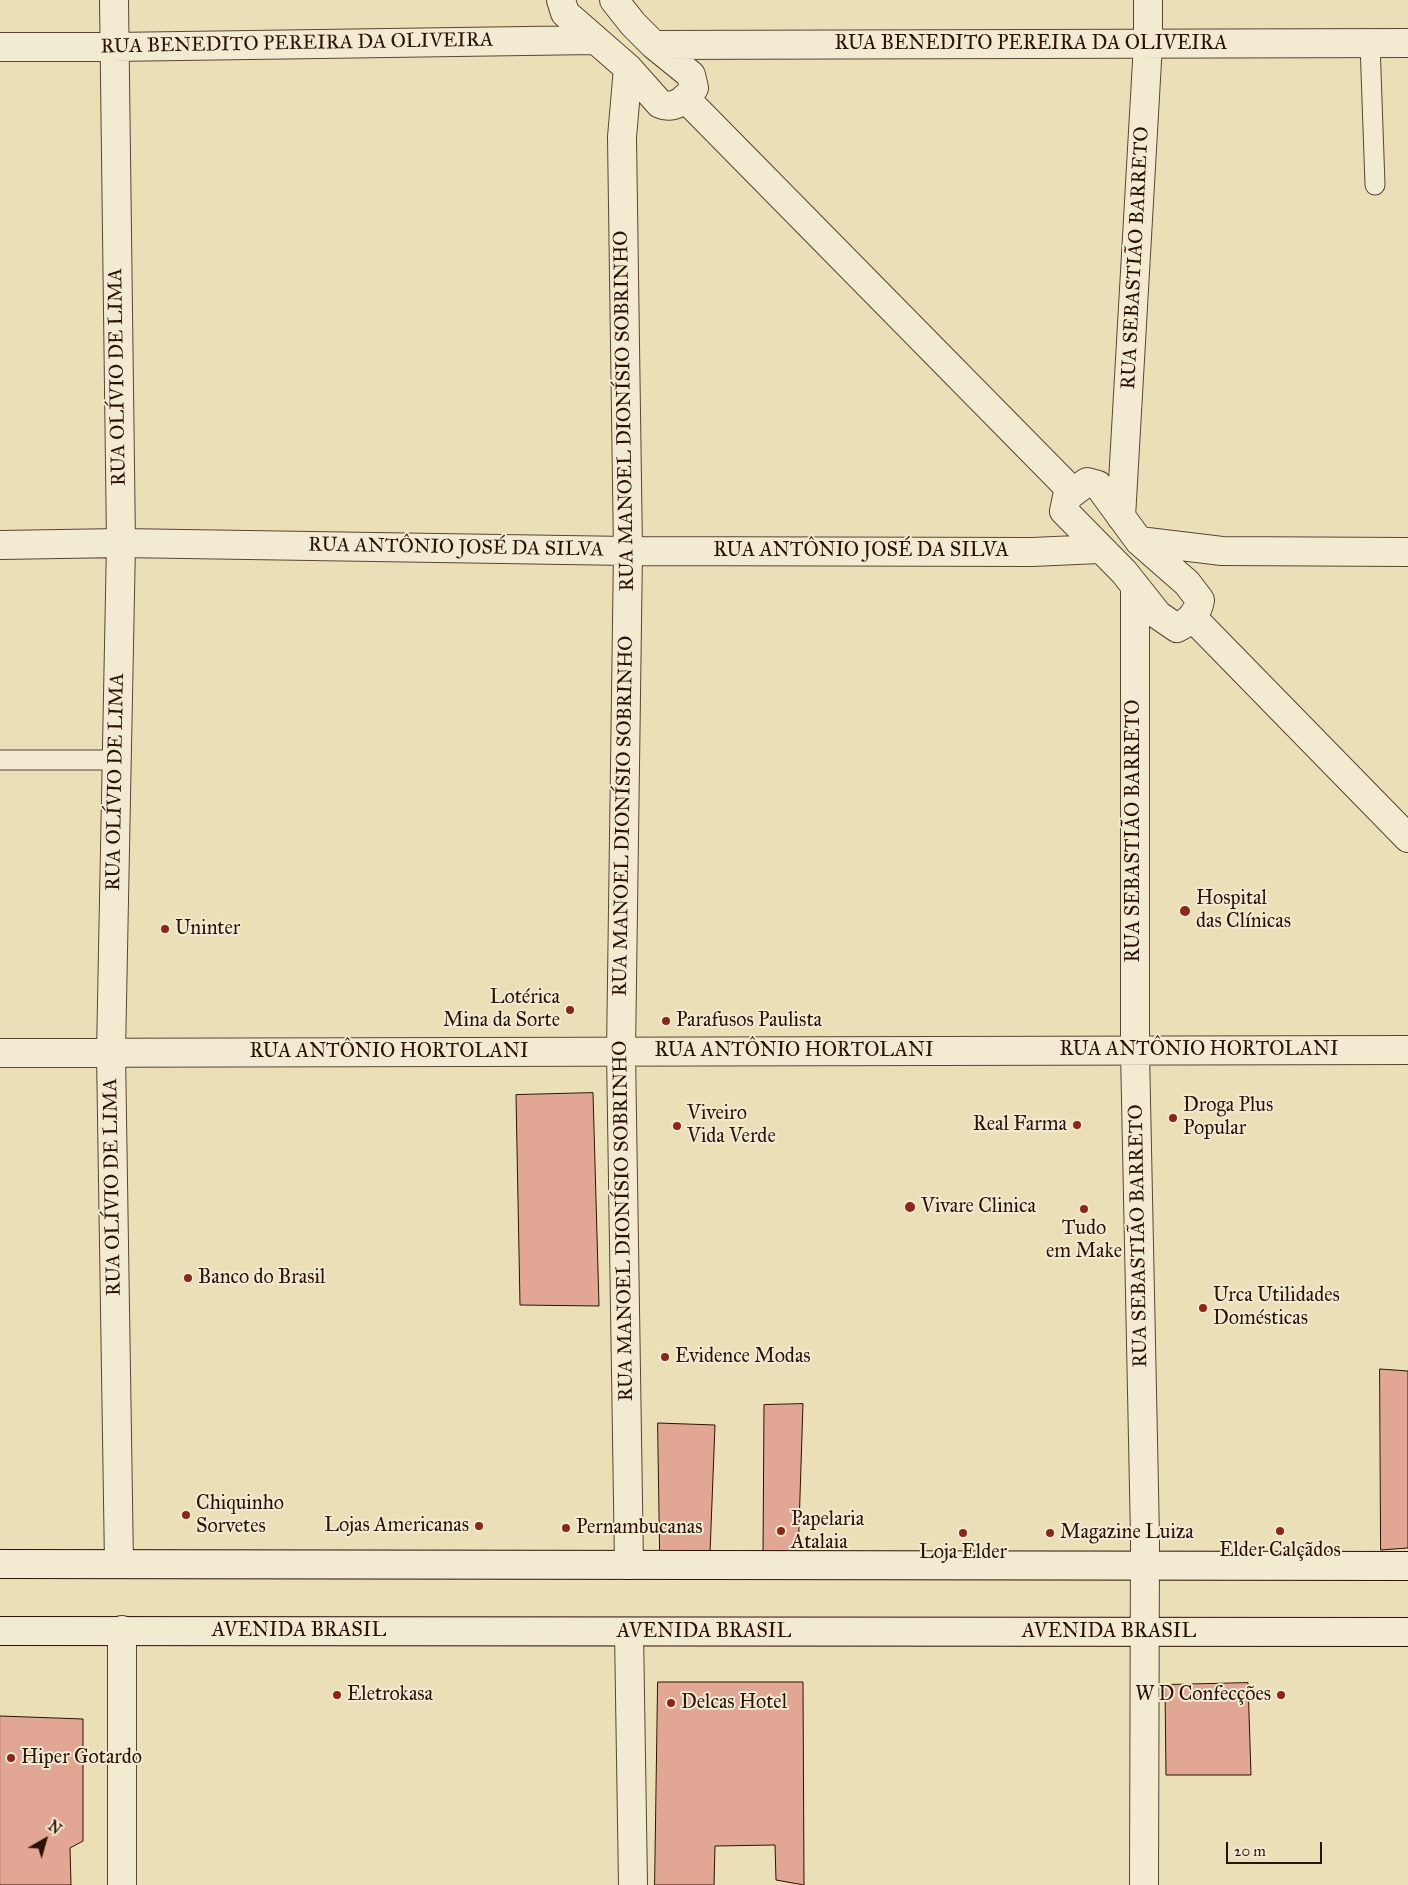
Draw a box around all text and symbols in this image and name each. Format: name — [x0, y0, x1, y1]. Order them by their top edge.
street label: RUA BENEDITO PEREIRA DA OLIVEIRA — [100, 29, 494, 59]
street label: RUA BENEDITO PEREIRA DA OLIVEIRA — [835, 32, 1227, 56]
street label: RUA SEBASTIÃO BARRETO — [1117, 126, 1155, 390]
street label: RUA MANOEL DIONÍSIO SOBRINHO — [610, 230, 640, 592]
street label: RUA OLÍVIO DE LIMA — [104, 268, 132, 486]
street label: RUA ANTÔNIO JOSÉ DA SILVA — [308, 533, 604, 563]
street label: RUA ANTÔNIO JOSÉ DA SILVA — [713, 539, 1009, 563]
street label: RUA MANOEL DIONÍSIO SOBRINHO — [609, 635, 639, 997]
street label: RUA OLÍVIO DE LIMA — [102, 673, 130, 891]
street label: RUA SEBASTIÃO BARRETO — [1122, 699, 1146, 963]
place label: Hospital das Clínicas — [1196, 887, 1291, 934]
marker: Hospital das Clínicas — [1178, 904, 1192, 918]
place label: Uninter — [175, 917, 240, 941]
marker: Uninter — [159, 923, 171, 935]
place label: Lotérica Mina da Sorte — [443, 986, 560, 1033]
marker: Lotérica Mina da Sorte — [564, 1004, 576, 1016]
place label: Parafusos Paulista — [676, 1009, 822, 1033]
marker: Parafusos Paulista — [660, 1015, 672, 1027]
street label: RUA ANTÔNIO HORTOLANI — [1059, 1038, 1339, 1062]
street label: RUA ANTÔNIO HORTOLANI — [654, 1039, 934, 1063]
street label: RUA ANTÔNIO HORTOLANI — [249, 1040, 529, 1064]
street label: RUA MANOEL DIONÍSIO SOBRINHO — [609, 1040, 639, 1402]
street label: RUA OLÍVIO DE LIMA — [99, 1078, 127, 1296]
place label: Droga Plus Popular — [1183, 1094, 1273, 1141]
place label: Viveiro Vida Verde — [687, 1102, 776, 1149]
street label: RUA SEBASTIÃO BARRETO — [1125, 1104, 1153, 1368]
marker: Droga Plus Popular — [1167, 1112, 1179, 1124]
place label: Real Farma — [973, 1113, 1067, 1137]
marker: Real Farma — [1071, 1119, 1083, 1131]
marker: Viveiro Vida Verde — [671, 1120, 683, 1132]
place label: Vivare Clinica — [921, 1195, 1036, 1219]
marker: Vivare Clinica — [903, 1200, 917, 1214]
marker: Tudo em Make — [1078, 1203, 1090, 1215]
place label: Tudo em Make — [1046, 1217, 1122, 1264]
place label: Banco do Brasil — [198, 1266, 325, 1290]
marker: Banco do Brasil — [182, 1272, 194, 1284]
place label: Urca Utilidades Domésticas — [1213, 1284, 1340, 1331]
marker: Urca Utilidades Domésticas — [1197, 1302, 1209, 1314]
place label: Evidence Modas — [675, 1345, 811, 1369]
marker: Evidence Modas — [659, 1351, 671, 1363]
place label: Chiquinho Sorvetes — [196, 1492, 284, 1539]
place label: Papelaria Atalaia — [791, 1508, 864, 1555]
marker: Chiquinho Sorvetes — [180, 1509, 192, 1521]
place label: Lojas Americanas — [324, 1514, 469, 1538]
place label: Pernambucanas — [576, 1516, 703, 1540]
marker: Lojas Americanas — [473, 1520, 485, 1532]
place label: Magazine Luiza — [1060, 1521, 1194, 1545]
marker: Pernambucanas — [560, 1522, 572, 1534]
marker: Papelaria Atalaia — [775, 1525, 787, 1537]
marker: Elder Calçãdos — [1274, 1525, 1286, 1537]
marker: Loja Elder — [957, 1527, 969, 1539]
marker: Magazine Luiza — [1044, 1527, 1056, 1539]
place label: Elder Calçãdos — [1219, 1539, 1341, 1563]
place label: Loja Elder — [919, 1541, 1007, 1565]
street label: AVENIDA BRASIL — [212, 1619, 386, 1643]
street label: AVENIDA BRASIL — [617, 1620, 791, 1644]
street label: AVENIDA BRASIL — [1022, 1620, 1196, 1644]
place label: Eletrokasa — [347, 1683, 433, 1707]
place label: W D Confecções — [1135, 1683, 1271, 1707]
marker: Eletrokasa — [331, 1689, 343, 1701]
marker: W D Confecções — [1275, 1689, 1287, 1701]
place label: Delcas Hotel — [681, 1691, 787, 1715]
marker: Delcas Hotel — [665, 1697, 677, 1709]
place label: Hiper Gotardo — [21, 1746, 142, 1770]
marker: Hiper Gotardo — [5, 1752, 17, 1764]
north arrow — [20, 1815, 70, 1865]
text: N — [45, 1817, 64, 1838]
scale bar — [1228, 1832, 1324, 1864]
text: 20 m — [1234, 1842, 1266, 1860]

